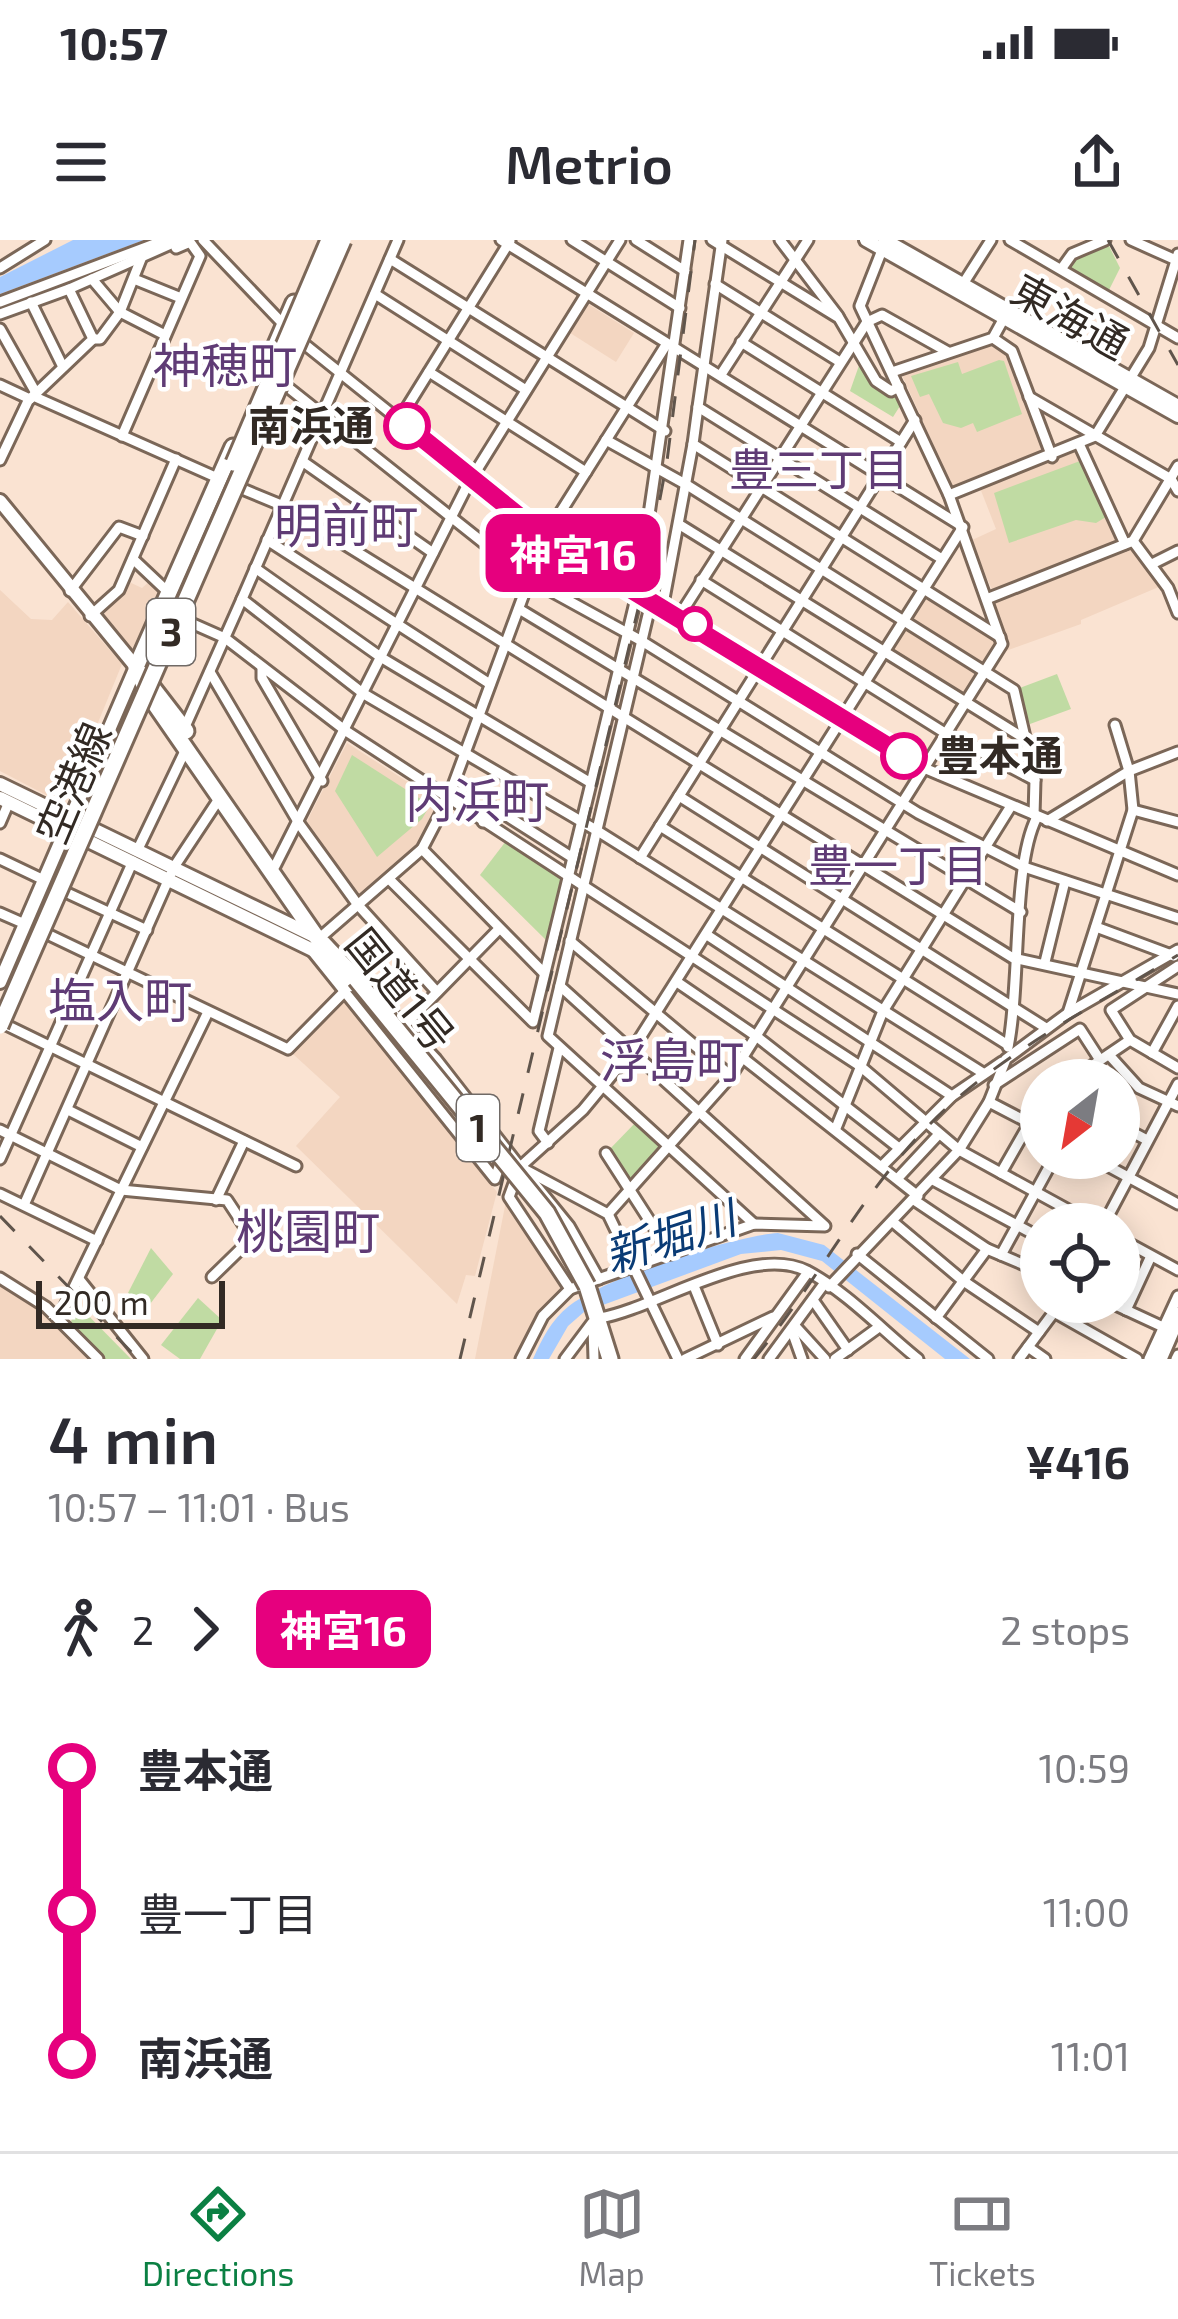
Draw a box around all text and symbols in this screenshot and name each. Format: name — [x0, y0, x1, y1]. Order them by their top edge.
text: 10:57 — [60, 15, 168, 69]
icon: menu — [48, 129, 114, 195]
icon: share — [1064, 129, 1130, 195]
text: Metrio — [505, 130, 673, 195]
street label: 東海通 — [1004, 263, 1138, 368]
district label: 神穂町 — [153, 335, 297, 393]
place label: 南浜通 — [248, 399, 374, 449]
marker: 南浜通 — [385, 404, 429, 448]
district label: 豊三丁目 — [729, 441, 909, 495]
district label: 明前町 — [274, 495, 418, 553]
line badge: 神宮16 — [489, 514, 657, 592]
text: 神宮16 — [510, 528, 636, 578]
road number: 3 — [147, 599, 195, 665]
unlabelled marker — [679, 608, 711, 640]
street label: 空港線 — [25, 714, 120, 850]
place label: 豊本通 — [937, 729, 1063, 779]
marker: 豊本通 — [882, 734, 926, 778]
district label: 内浜町 — [405, 770, 549, 828]
district label: 豊一丁目 — [808, 837, 988, 891]
street label: 国道1号 — [337, 918, 466, 1060]
district label: 塩入町 — [48, 970, 192, 1028]
district label: 浮島町 — [600, 1030, 744, 1088]
north arrow — [1020, 1059, 1140, 1179]
map controls — [1020, 1059, 1140, 1323]
road number: 1 — [457, 1095, 499, 1161]
water label: 新堀川 — [597, 1187, 746, 1282]
district label: 桃園町 — [236, 1201, 380, 1259]
button: locate — [1020, 1203, 1140, 1323]
scale bar — [36, 1275, 225, 1328]
text: 200 m — [54, 1282, 149, 1322]
text: 4 min — [48, 1398, 218, 1477]
text: ¥416 — [1025, 1434, 1130, 1488]
text: 10:57 – 11:01 · Bus — [48, 1483, 350, 1530]
icon: walk — [48, 1596, 114, 1662]
icon: forward — [172, 1596, 238, 1662]
text: 神宮16 — [280, 1604, 407, 1654]
text: 2 — [132, 1606, 154, 1653]
text: 2 stops — [1000, 1606, 1130, 1653]
text: 豊本通 — [138, 1742, 273, 1796]
text: 10:59 — [1039, 1744, 1130, 1791]
text: 豊一丁目 — [138, 1886, 318, 1940]
text: 11:00 — [1043, 1888, 1130, 1935]
text: 南浜通 — [138, 2030, 273, 2084]
text: 11:01 — [1051, 2032, 1130, 2079]
tab: Directions — [142, 2181, 294, 2293]
tab: Map — [579, 2181, 645, 2293]
tab: Tickets — [929, 2181, 1036, 2293]

